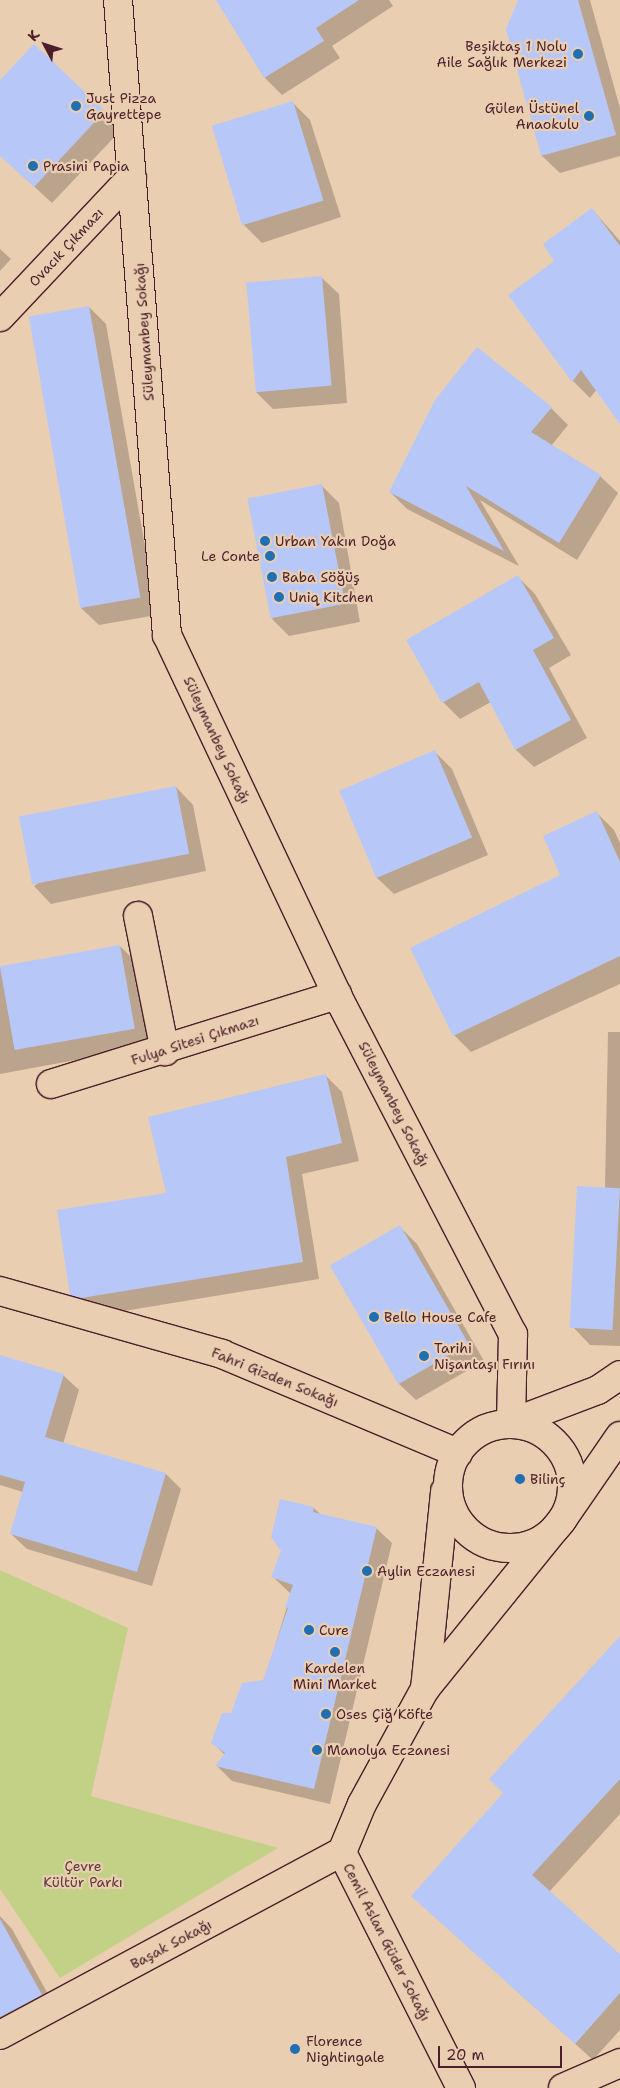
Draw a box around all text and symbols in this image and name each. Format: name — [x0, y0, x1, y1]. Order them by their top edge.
north arrow — [20, 20, 70, 70]
text: K — [24, 26, 43, 45]
place label: Beşiktaş 1 Nolu Aile Sağlık Merkezi — [437, 38, 567, 70]
marker: Beşiktaş 1 Nolu Aile Sağlık Merkezi — [571, 47, 585, 61]
place label: Just Pizza Gayrettepe — [86, 90, 162, 122]
marker: Just Pizza Gayrettepe — [70, 100, 82, 112]
place label: Gülen Üstünel Anaokulu — [485, 100, 579, 132]
marker: Gülen Üstünel Anaokulu — [583, 110, 595, 122]
place label: Prasini Papia — [43, 158, 129, 174]
marker: Prasini Papia — [27, 160, 39, 172]
street label: Ovacık Çıkmazı — [25, 204, 107, 290]
street label: Süleymanbey Sokağı — [131, 262, 157, 402]
place label: Urban Yakın Doğa — [275, 533, 396, 549]
marker: Urban Yakın Doğa — [259, 535, 271, 547]
place label: Le Conte — [201, 548, 260, 564]
marker: Le Conte — [264, 550, 276, 562]
place label: Baba Söğüş — [282, 569, 360, 585]
marker: Baba Söğüş — [266, 571, 278, 583]
place label: Uniq Kitchen — [289, 589, 373, 605]
marker: Uniq Kitchen — [273, 591, 285, 603]
street label: Süleymanbey Sokağı — [180, 674, 254, 806]
street label: Fulya Sitesi Çıkmazı — [129, 1011, 261, 1069]
street label: Süleymanbey Sokağı — [355, 1039, 433, 1169]
place label: Bello House Cafe — [384, 1309, 497, 1325]
marker: Bello House Cafe — [368, 1311, 380, 1323]
place label: Tarihi Nişantaşı Fırını — [434, 1340, 535, 1372]
street label: Fahri Gizden Sokağı — [209, 1344, 341, 1410]
marker: Tarihi Nişantaşı Fırını — [418, 1350, 430, 1362]
place label: Bilinç — [530, 1471, 566, 1487]
marker: Bilinç — [514, 1473, 526, 1485]
place label: Aylin Eczanesi — [377, 1563, 475, 1579]
marker: Aylin Eczanesi — [361, 1565, 373, 1577]
place label: Cure — [319, 1622, 349, 1638]
marker: Cure — [303, 1624, 315, 1636]
marker: Kardelen Mini Market — [329, 1646, 341, 1658]
place label: Kardelen Mini Market — [293, 1660, 377, 1692]
place label: Oses Çiğ Köfte — [336, 1706, 433, 1722]
marker: Oses Çiğ Köfte — [320, 1708, 332, 1720]
place label: Manolya Eczanesi — [327, 1742, 450, 1758]
marker: Manolya Eczanesi — [311, 1744, 323, 1756]
park label: Çevre Kültür Parkı — [43, 1858, 123, 1890]
street label: Cemil Aslan Güder Sokağı — [340, 1860, 434, 2024]
street label: Başak Sokağı — [128, 1916, 214, 1972]
place label: Florence Nightingale — [306, 2033, 385, 2066]
scale bar — [440, 2036, 564, 2068]
marker: Florence Nightingale — [288, 2042, 302, 2056]
text: 20 m — [446, 2045, 485, 2065]

